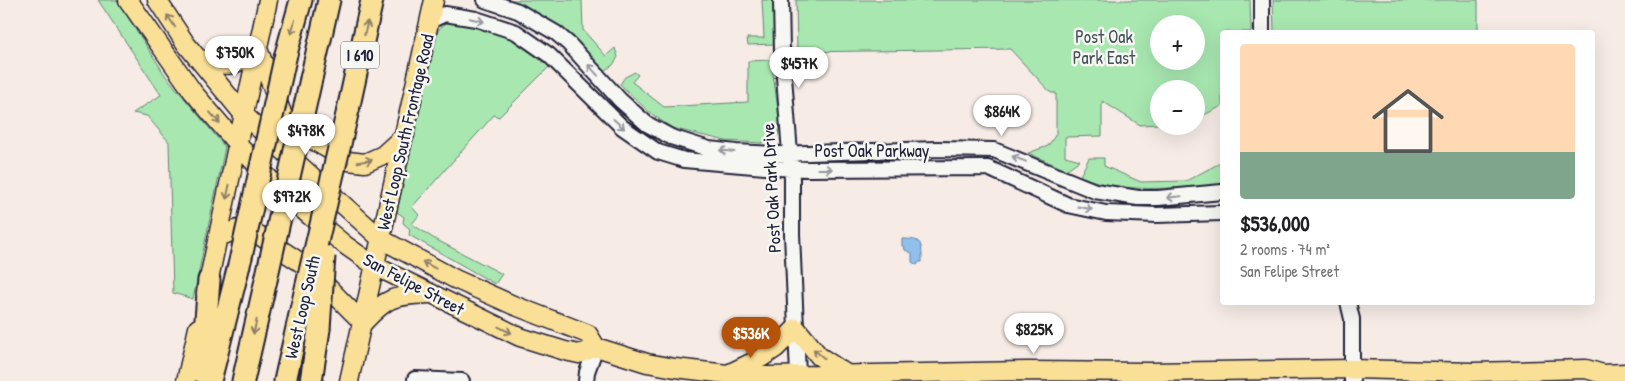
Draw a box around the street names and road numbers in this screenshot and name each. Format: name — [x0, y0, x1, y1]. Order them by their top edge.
street label: West Loop South Frontage Road — [370, 32, 440, 232]
road number: I 610 — [341, 42, 379, 68]
street label: Post Oak Park Drive — [755, 122, 787, 254]
street label: Post Oak Parkway — [815, 138, 930, 163]
street label: San Felipe Street — [359, 247, 470, 322]
street label: West Loop South — [278, 253, 326, 361]

